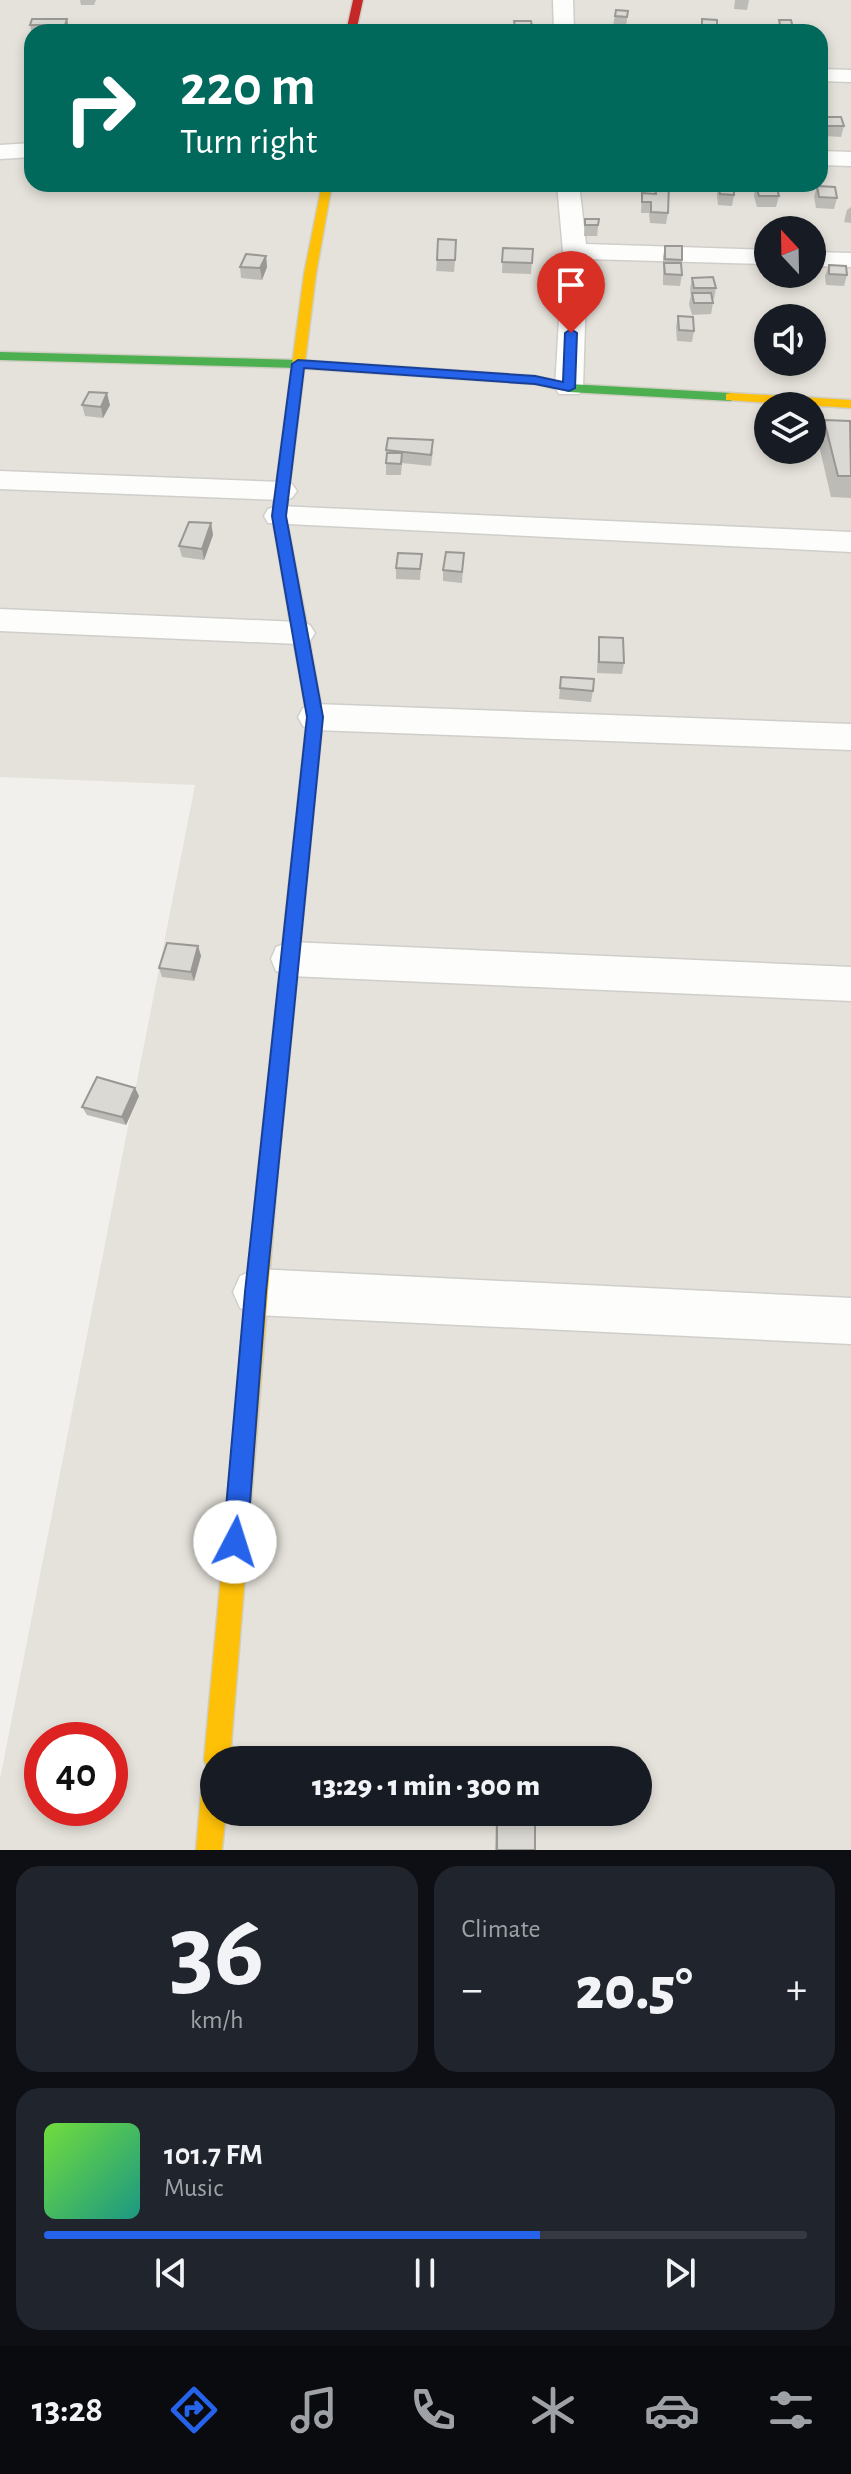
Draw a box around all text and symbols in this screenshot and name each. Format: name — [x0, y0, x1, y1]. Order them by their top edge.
icon: right — [48, 56, 152, 160]
text: 220 m — [180, 59, 316, 115]
text: Turn right — [180, 124, 317, 160]
north arrow — [754, 216, 826, 288]
map controls — [754, 216, 826, 464]
pin — [537, 251, 605, 333]
icon: arrive — [549, 263, 593, 307]
button: sound — [754, 304, 826, 376]
button: layers — [754, 392, 826, 464]
position arrow — [193, 1500, 277, 1584]
speed limit sign: 40 — [24, 1722, 128, 1826]
text: 13:29 · 1 min · 300 m — [312, 1771, 540, 1801]
text: 36 — [169, 1901, 264, 2005]
text: Climate — [462, 1916, 540, 1942]
text: 20.5° — [576, 1960, 693, 2020]
text: − — [462, 1968, 483, 2012]
text: + — [786, 1968, 807, 2012]
text: km/h — [190, 2007, 244, 2033]
text: 101.7 FM — [164, 2140, 263, 2170]
text: Music — [164, 2175, 223, 2201]
icon: previous — [149, 2251, 193, 2295]
icon: pause — [403, 2251, 447, 2295]
icon: next — [658, 2251, 702, 2295]
icon: directions — [166, 2382, 222, 2438]
icon: music — [286, 2382, 342, 2438]
icon: phone — [405, 2382, 461, 2438]
icon: climate — [525, 2382, 581, 2438]
icon: car — [644, 2382, 700, 2438]
icon: filters — [763, 2382, 819, 2438]
text: 13:28 — [32, 2392, 103, 2428]

